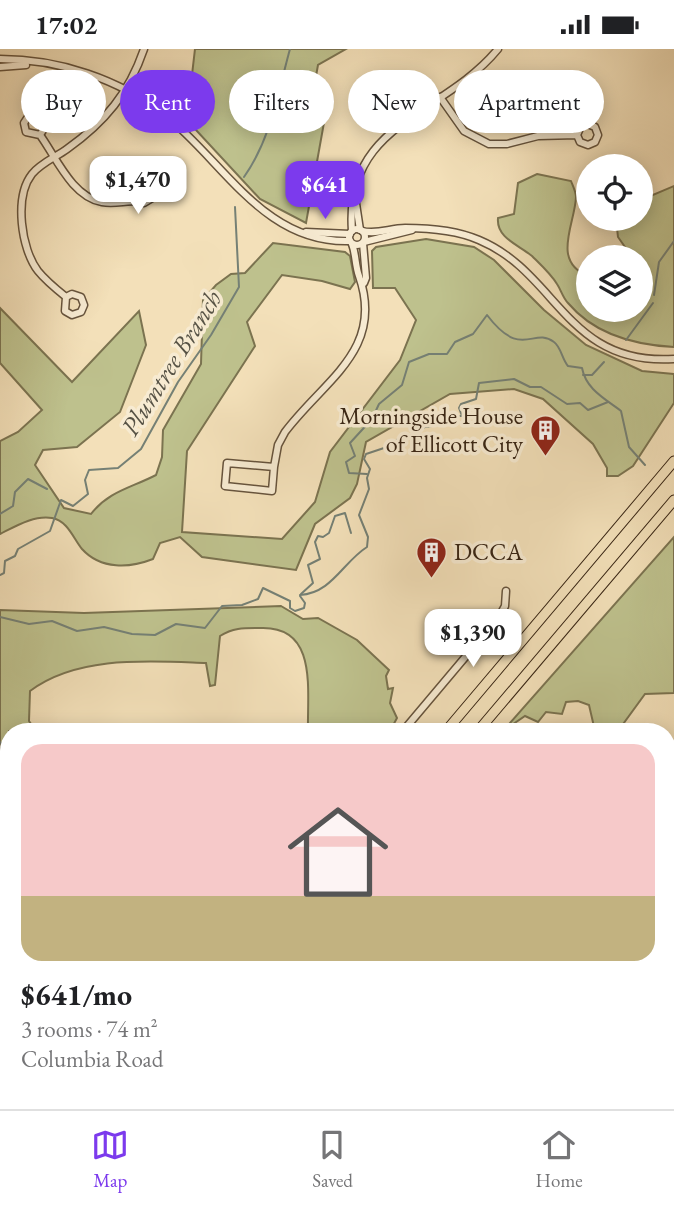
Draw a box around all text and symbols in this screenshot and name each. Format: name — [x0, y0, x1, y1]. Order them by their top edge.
text: 17:02 — [35, 8, 97, 42]
chip: Buy — [21, 70, 106, 133]
chip: Rent — [120, 70, 215, 133]
chip: Filters — [229, 70, 334, 133]
chip: New — [348, 70, 440, 133]
chip: Apartment — [454, 70, 604, 133]
map controls — [576, 154, 653, 322]
button: locate — [576, 154, 653, 231]
pin: $1,470 — [81, 157, 195, 216]
pin: $641 — [284, 162, 366, 221]
text: $1,470 — [106, 164, 170, 194]
text: $641 — [301, 169, 349, 199]
button: layers — [576, 245, 653, 322]
water label: Plumtree Branch — [113, 283, 230, 442]
place label: Morningside House of Ellicott City — [339, 400, 523, 459]
building icon: Morningside House of Ellicott City — [529, 413, 563, 457]
building icon: DCCA — [414, 535, 448, 579]
place label: DCCA — [454, 536, 523, 567]
pin: $1,390 — [416, 609, 530, 669]
text: $1,390 — [441, 617, 505, 647]
icon: home — [275, 789, 401, 915]
text: $641/mo — [21, 975, 132, 1014]
text: 3 rooms · 74 m² — [21, 1014, 158, 1044]
text: Columbia Road — [21, 1044, 163, 1074]
tab: Map — [91, 1126, 129, 1193]
tab: Saved — [312, 1126, 353, 1193]
tab: Home — [536, 1126, 583, 1193]

